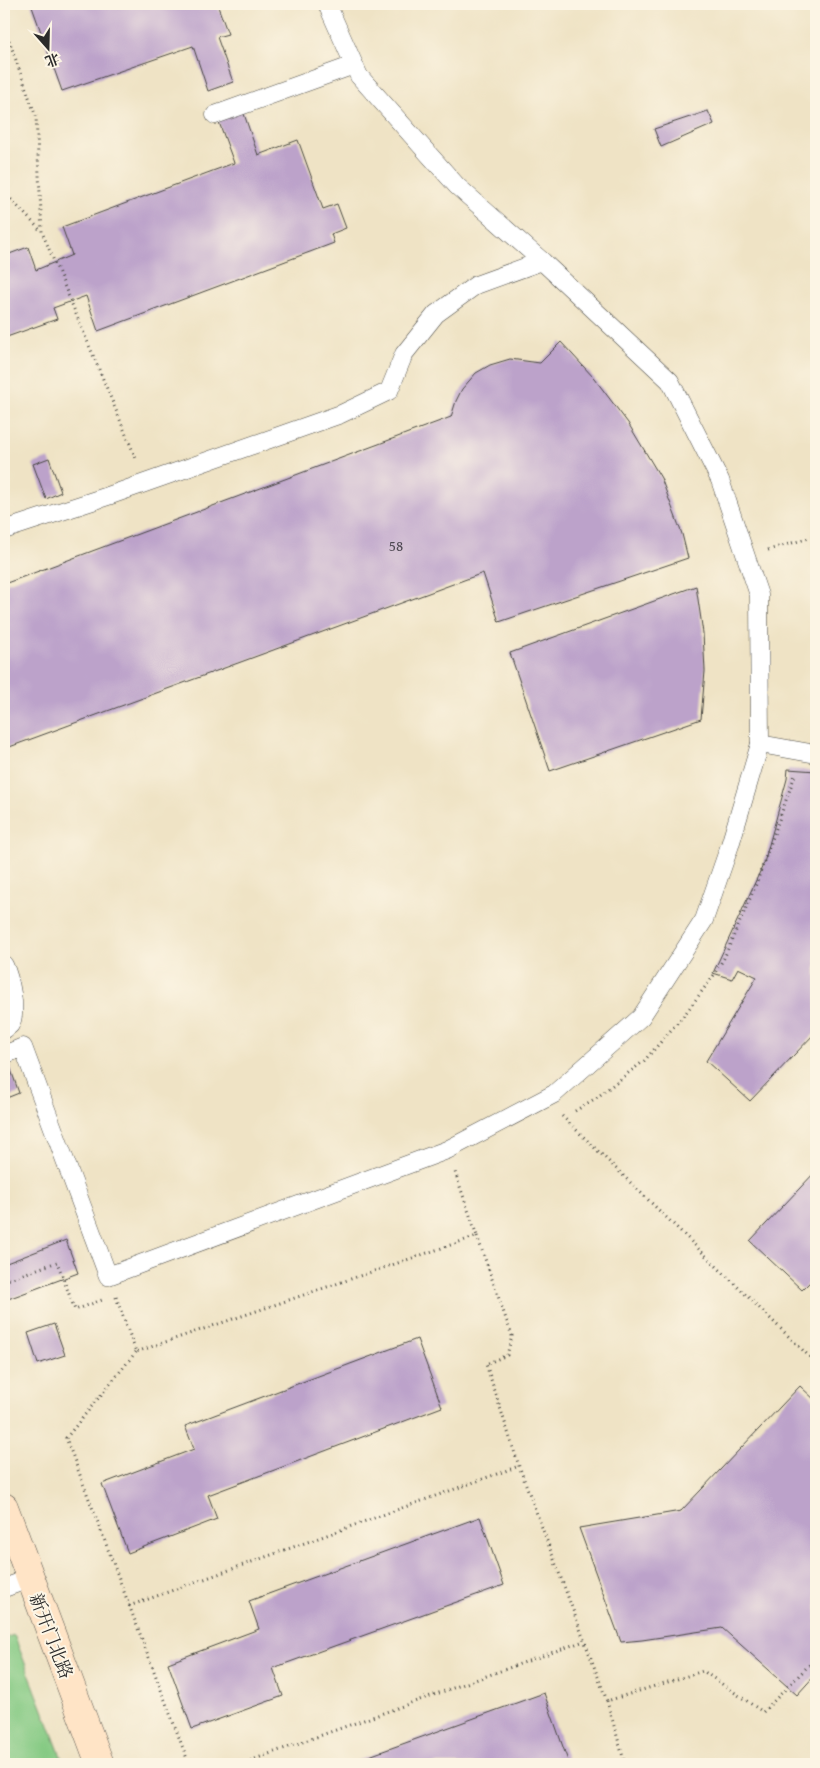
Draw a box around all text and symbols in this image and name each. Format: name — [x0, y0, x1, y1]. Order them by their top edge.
north arrow — [22, 22, 72, 72]
text: 北 — [42, 48, 62, 72]
house number: 58 — [389, 535, 403, 556]
street label: 新开门北路 — [23, 1589, 80, 1683]

